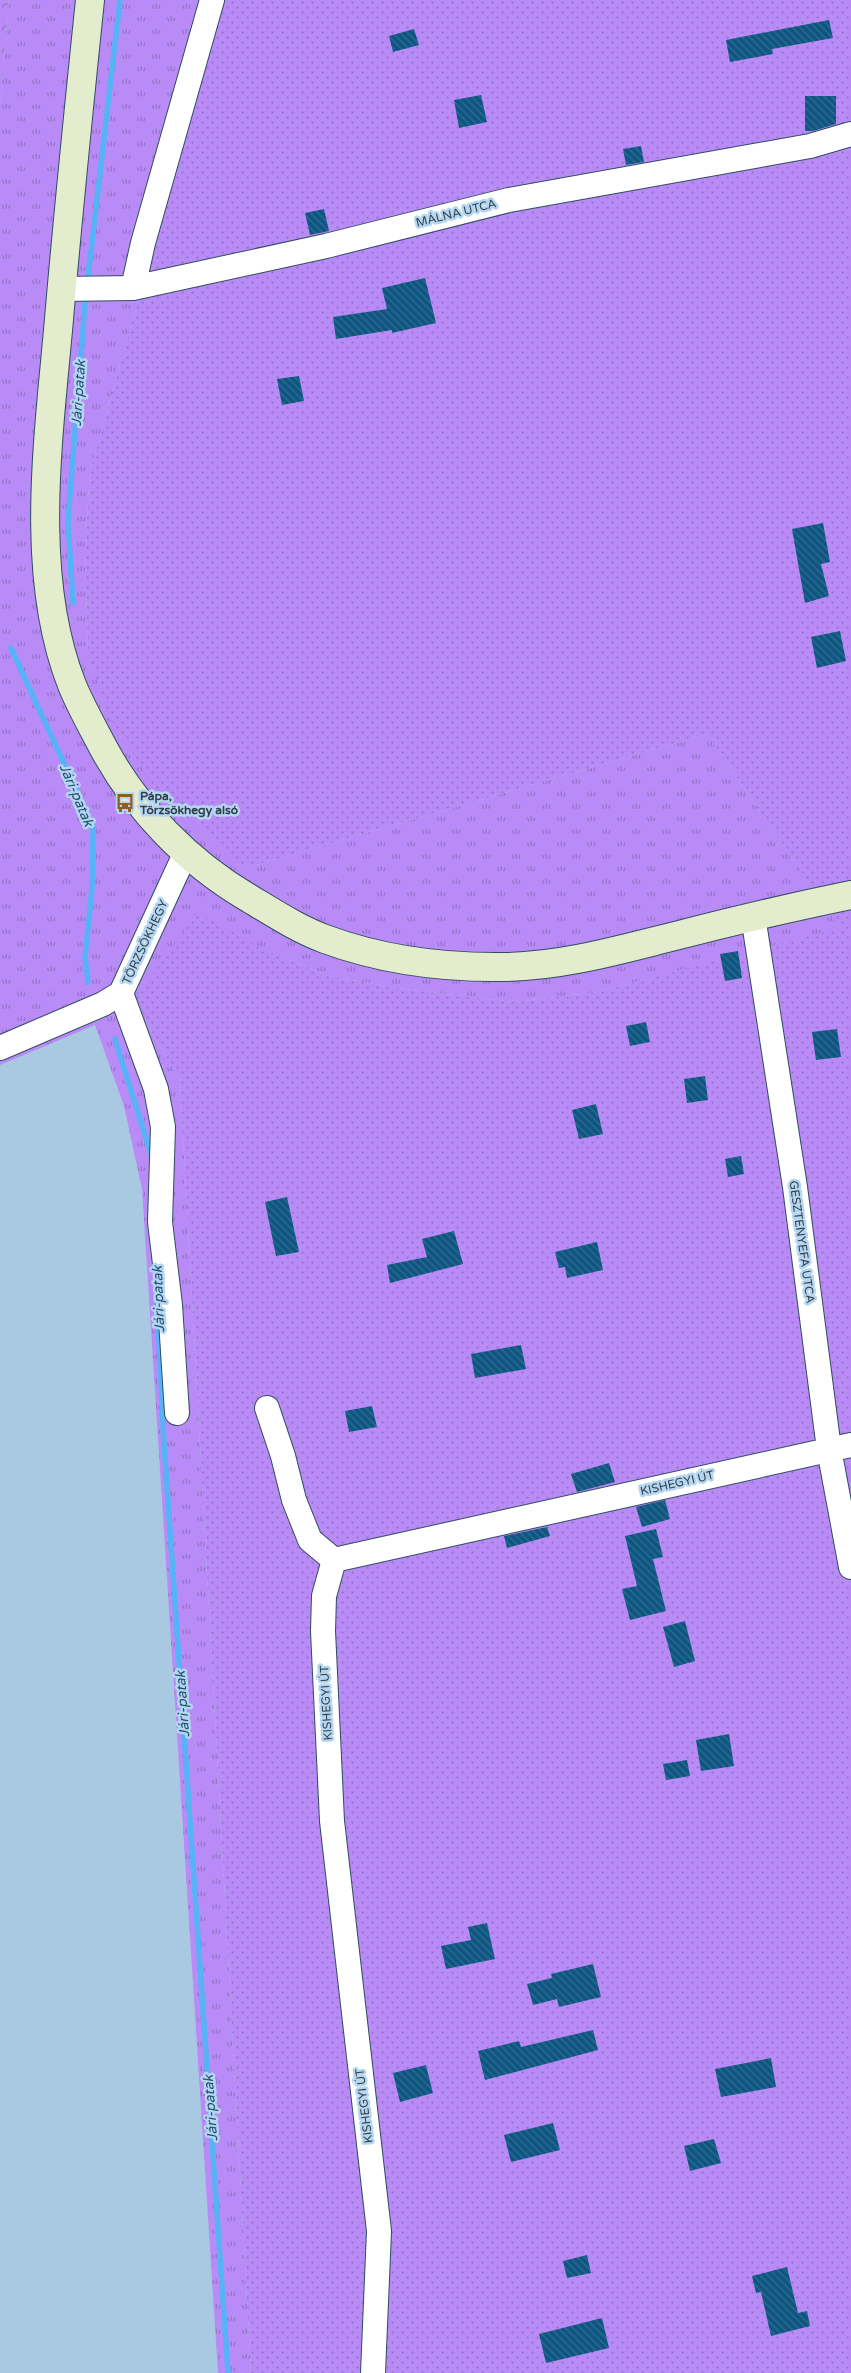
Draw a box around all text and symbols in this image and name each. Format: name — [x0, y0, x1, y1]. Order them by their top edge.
street label: MÁLNA UTCA — [414, 196, 498, 230]
water label: Jári-patak — [68, 358, 89, 427]
water label: Jári-patak — [56, 761, 98, 830]
place label: Pápa, Törzsökhegy alsó — [139, 789, 238, 818]
bus stop icon: Pápa, Törzsökhegy alsó — [114, 792, 136, 814]
street label: TÖRZSÖKHEGY — [119, 897, 171, 986]
street label: GESZTENYEFA UTCA — [786, 1180, 818, 1304]
water label: Jári-patak — [149, 1264, 168, 1332]
street label: KISHEGYI ÚT — [639, 1468, 716, 1498]
street label: KISHEGYI ÚT — [317, 1664, 335, 1741]
water label: Jári-patak — [172, 1669, 193, 1738]
street label: KISHEGYI ÚT — [352, 2067, 376, 2144]
water label: Jári-patak — [200, 2073, 221, 2142]

